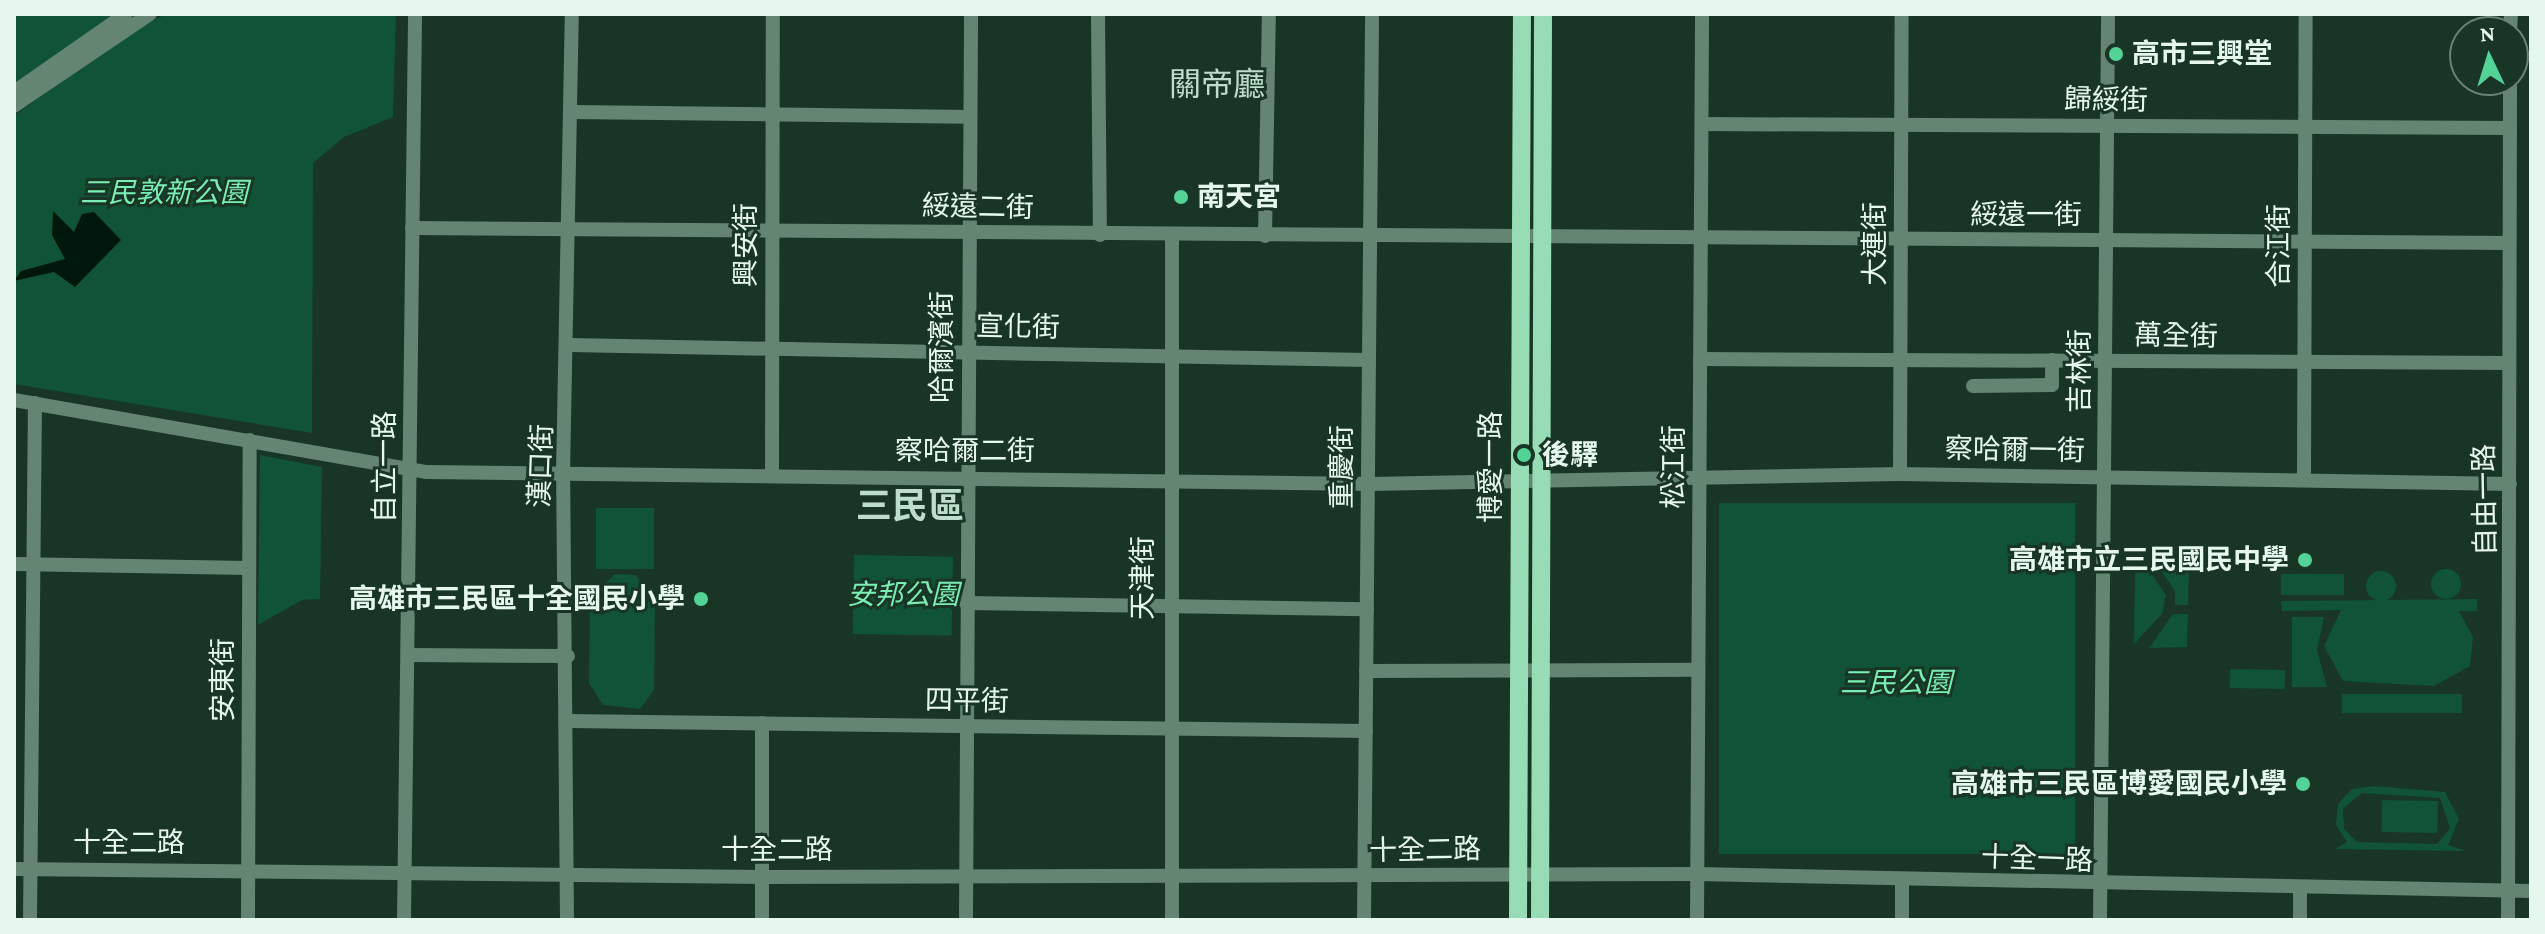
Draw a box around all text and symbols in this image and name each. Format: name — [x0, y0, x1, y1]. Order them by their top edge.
north arrow — [2449, 16, 2529, 96]
text: N — [2479, 21, 2496, 47]
place label: 高市三興堂 — [2132, 37, 2272, 71]
marker: 高市三興堂 — [2107, 45, 2125, 63]
district label: 關帝廳 — [1169, 65, 1265, 103]
street label: 歸綏街 — [2064, 82, 2148, 118]
park label: 三民敦新公園 — [80, 176, 248, 210]
place label: 南天宮 — [1197, 180, 1281, 214]
marker: 南天宮 — [1172, 188, 1190, 206]
street label: 綏遠二街 — [922, 189, 1034, 225]
street label: 綏遠一街 — [1970, 198, 2082, 232]
street label: 大連街 — [1858, 202, 1892, 286]
street label: 興安街 — [729, 203, 763, 287]
street label: 合江街 — [2262, 204, 2296, 288]
street label: 哈爾濱街 — [925, 291, 959, 403]
street label: 宣化街 — [976, 309, 1060, 345]
street label: 萬全街 — [2134, 318, 2218, 354]
street label: 吉林街 — [2063, 329, 2097, 413]
street label: 自立一路 — [368, 411, 402, 523]
street label: 博愛一路 — [1474, 411, 1508, 523]
street label: 漢口街 — [523, 423, 559, 509]
street label: 重慶街 — [1325, 425, 1359, 509]
street label: 松江街 — [1657, 425, 1691, 509]
street label: 察哈爾一街 — [1945, 432, 2085, 468]
street label: 察哈爾二街 — [895, 434, 1035, 468]
place label: 後驛 — [1542, 438, 1598, 472]
marker: 後驛 — [1513, 444, 1535, 466]
street label: 自由一路 — [2467, 444, 2503, 556]
district label: 三民區 — [856, 485, 964, 529]
street label: 天津街 — [1126, 536, 1160, 620]
place label: 高雄市立三民國民中學 — [2009, 543, 2289, 577]
marker: 高雄市立三民國民中學 — [2296, 551, 2314, 569]
park label: 安邦公園 — [847, 578, 959, 612]
place label: 高雄市三民區十全國民小學 — [349, 582, 685, 616]
marker: 高雄市三民區十全國民小學 — [692, 590, 710, 608]
street label: 安東街 — [206, 638, 240, 722]
park label: 三民公園 — [1840, 666, 1952, 700]
street label: 四平街 — [925, 683, 1009, 719]
place label: 高雄市三民區博愛國民小學 — [1951, 767, 2287, 801]
marker: 高雄市三民區博愛國民小學 — [2294, 775, 2312, 793]
street label: 十全二路 — [73, 826, 185, 860]
street label: 十全二路 — [1369, 832, 1481, 868]
street label: 十全二路 — [721, 833, 833, 867]
street label: 十全一路 — [1980, 840, 2094, 878]

